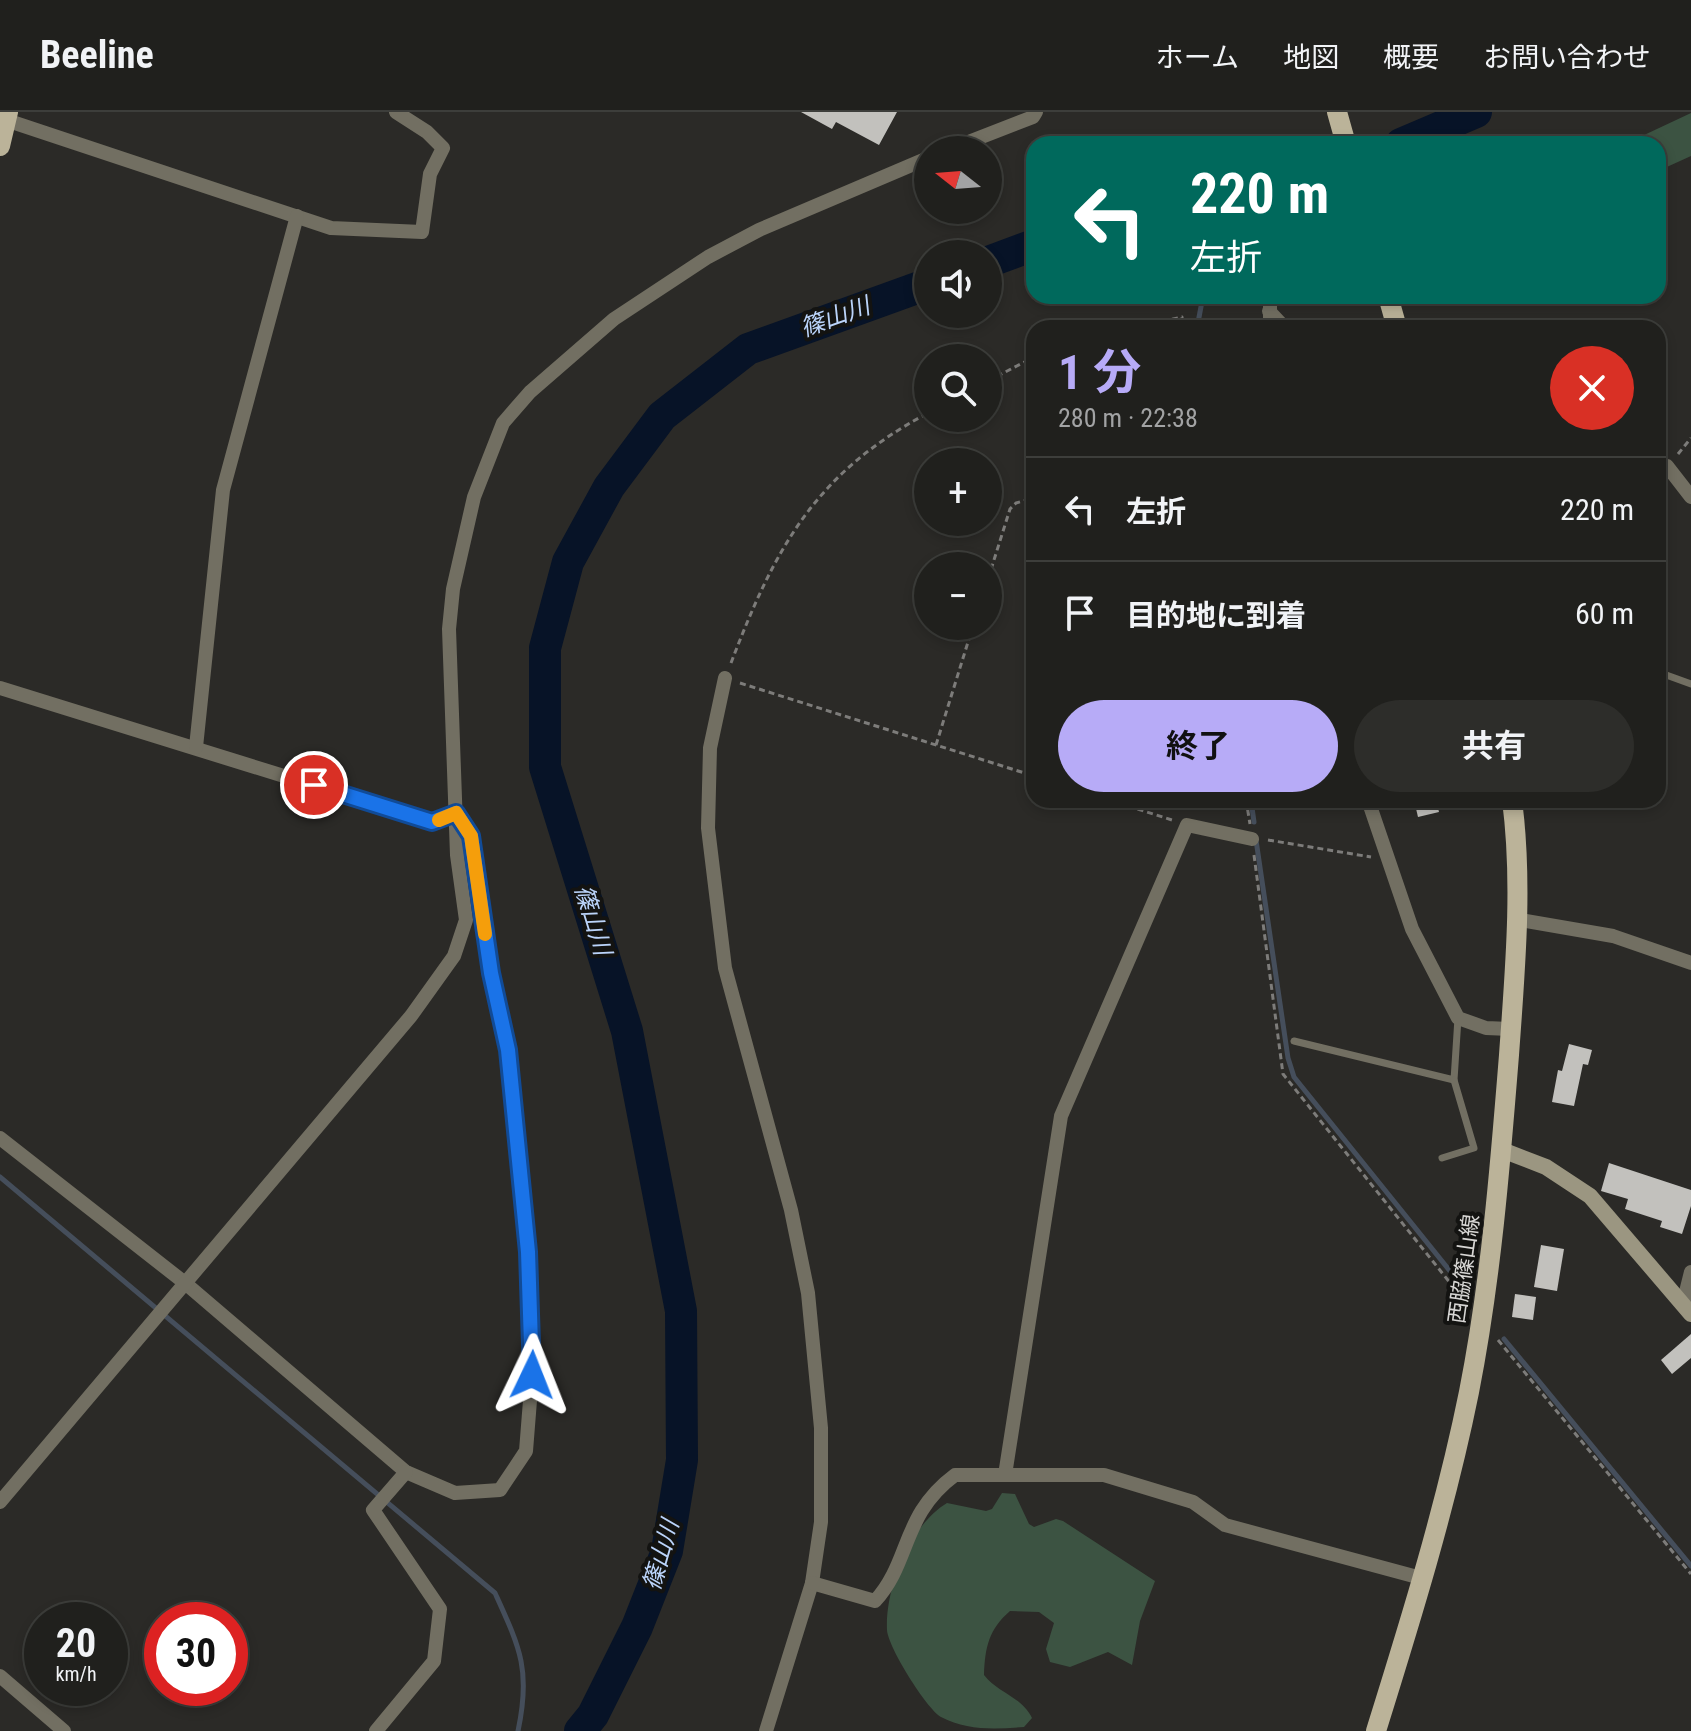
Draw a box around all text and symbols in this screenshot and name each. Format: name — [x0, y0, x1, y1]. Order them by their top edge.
text: Beeline — [40, 33, 154, 77]
text: ホーム — [1156, 41, 1239, 74]
text: 地図 — [1283, 41, 1339, 74]
text: 概要 — [1383, 41, 1439, 74]
text: お問い合わせ — [1483, 41, 1651, 74]
north arrow — [914, 136, 1002, 224]
map controls — [914, 136, 1002, 640]
text: 220 m — [1190, 161, 1329, 227]
icon: left — [1058, 168, 1162, 272]
text: 左折 — [1190, 237, 1262, 279]
button: sound — [914, 240, 1002, 328]
water label: 篠山川 — [796, 291, 876, 342]
button: search — [914, 344, 1002, 432]
text: 1 分 — [1058, 344, 1141, 401]
button: close — [1550, 346, 1634, 430]
text: 280 m · 22:38 — [1058, 403, 1198, 433]
button: + — [914, 448, 1002, 536]
icon: left — [1058, 487, 1102, 531]
text: 220 m — [1560, 492, 1634, 527]
text: 左折 — [1126, 494, 1186, 529]
button: − — [914, 552, 1002, 640]
icon: arrive — [1058, 591, 1102, 635]
text: 60 m — [1575, 596, 1634, 631]
text: 目的地に到着 — [1126, 598, 1306, 633]
button: 終了 — [1058, 700, 1338, 792]
button: 共有 — [1354, 700, 1634, 792]
pin — [280, 751, 348, 819]
icon: arrive — [292, 763, 336, 807]
water label: 篠山川 — [569, 881, 618, 961]
street label: 西脇篠山線 — [1444, 1213, 1484, 1325]
position arrow — [490, 1333, 574, 1417]
water label: 篠山川 — [638, 1514, 685, 1593]
speed limit sign: 30 — [144, 1602, 248, 1706]
text: 20 — [56, 1620, 96, 1667]
text: km/h — [55, 1662, 97, 1686]

